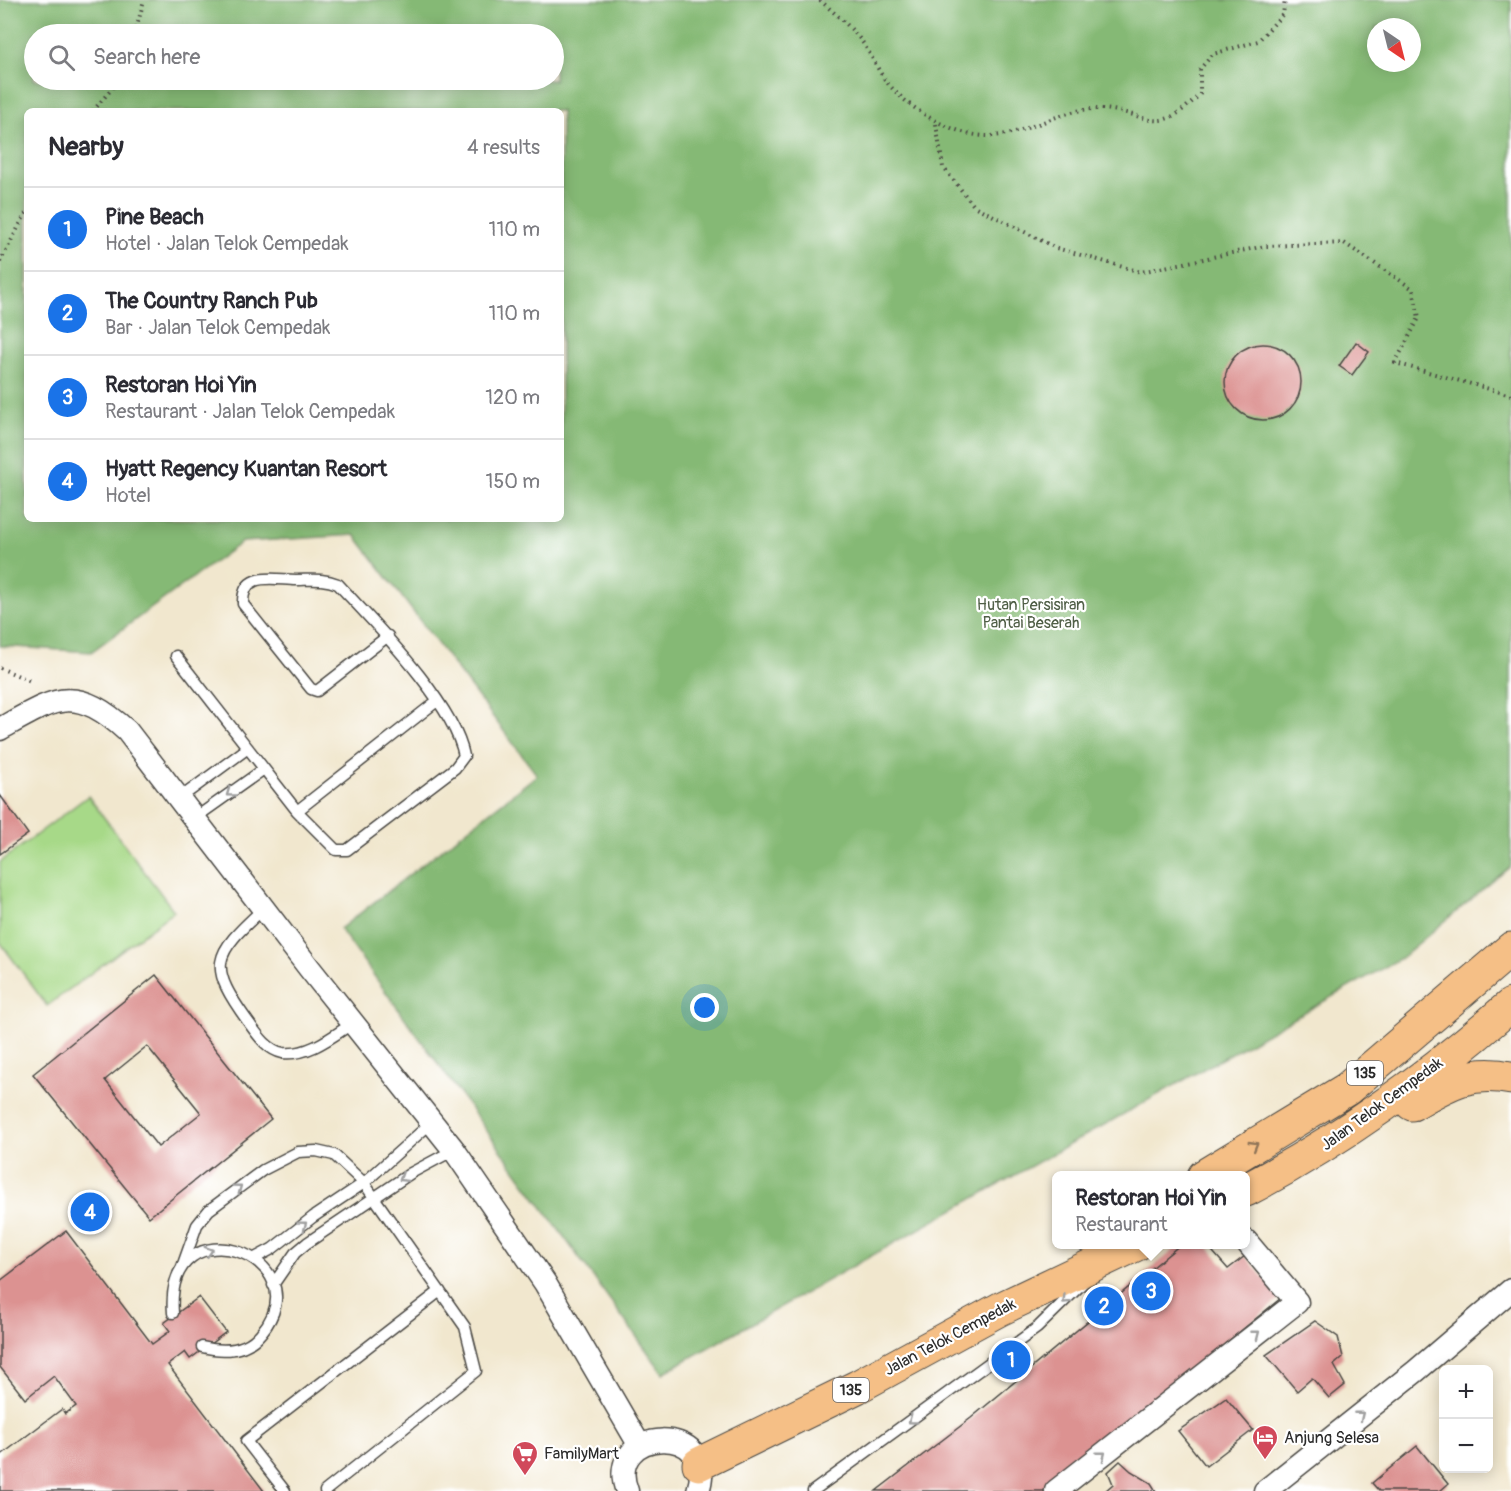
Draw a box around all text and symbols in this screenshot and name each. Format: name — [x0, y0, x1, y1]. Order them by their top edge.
north arrow — [1367, 18, 1421, 72]
search box — [24, 24, 564, 90]
icon: search — [45, 41, 78, 74]
text: Search here — [93, 43, 200, 71]
text: Nearby — [48, 131, 124, 163]
text: 4 results — [467, 135, 540, 160]
text: Pine Beach — [105, 203, 204, 231]
text: 1 — [64, 217, 71, 242]
text: 110 m — [489, 217, 540, 242]
text: Hotel · Jalan Telok Cempedak — [105, 231, 349, 256]
text: The Country Ranch Pub — [105, 287, 318, 315]
text: 2 — [62, 301, 73, 326]
text: 110 m — [489, 301, 540, 326]
text: Bar · Jalan Telok Cempedak — [105, 315, 330, 340]
text: Restoran Hoi Yin — [105, 371, 257, 399]
text: 3 — [62, 385, 73, 410]
text: 120 m — [485, 385, 540, 410]
text: Restaurant · Jalan Telok Cempedak — [105, 399, 395, 424]
text: Hyatt Regency Kuantan Resort — [105, 455, 387, 483]
text: 4 — [62, 469, 73, 494]
text: 150 m — [486, 469, 540, 494]
text: Hotel — [105, 483, 151, 508]
park label: Hutan Persisiran Pantai Beserah — [977, 595, 1085, 633]
one-way arrow — [225, 786, 236, 797]
your location — [690, 993, 719, 1022]
street label: Jalan Telok Cempedak — [1317, 1053, 1447, 1155]
road number: 135 — [1347, 1061, 1383, 1085]
one-way arrow — [1248, 1141, 1258, 1153]
one-way arrow — [399, 1171, 409, 1183]
popup — [1052, 1171, 1250, 1249]
one-way arrow — [232, 1184, 243, 1195]
text: Restoran Hoi Yin — [1075, 1184, 1227, 1212]
pin: 4 — [70, 1190, 110, 1234]
text: Restaurant — [1075, 1212, 1168, 1237]
one-way arrow — [296, 1221, 307, 1232]
one-way arrow — [203, 1246, 213, 1258]
pin: 3 — [1132, 1268, 1170, 1314]
pin: 2 — [1084, 1284, 1124, 1328]
one-way arrow — [1062, 1293, 1072, 1304]
street label: Jalan Telok Cempedak — [881, 1294, 1019, 1380]
one-way arrow — [1249, 1331, 1260, 1342]
pin: 1 — [992, 1338, 1030, 1382]
map controls — [1439, 1365, 1493, 1473]
button: + — [1439, 1365, 1493, 1419]
road number: 135 — [833, 1378, 869, 1402]
one-way arrow — [907, 1412, 918, 1423]
one-way arrow — [1353, 1412, 1364, 1423]
button: − — [1439, 1419, 1493, 1473]
hotel icon: Anjung Selesa — [1250, 1423, 1280, 1461]
place label: Anjung Selesa — [1284, 1428, 1379, 1448]
supermarket icon: FamilyMart — [510, 1439, 540, 1477]
place label: FamilyMart — [544, 1444, 619, 1464]
one-way arrow — [1095, 1451, 1106, 1462]

